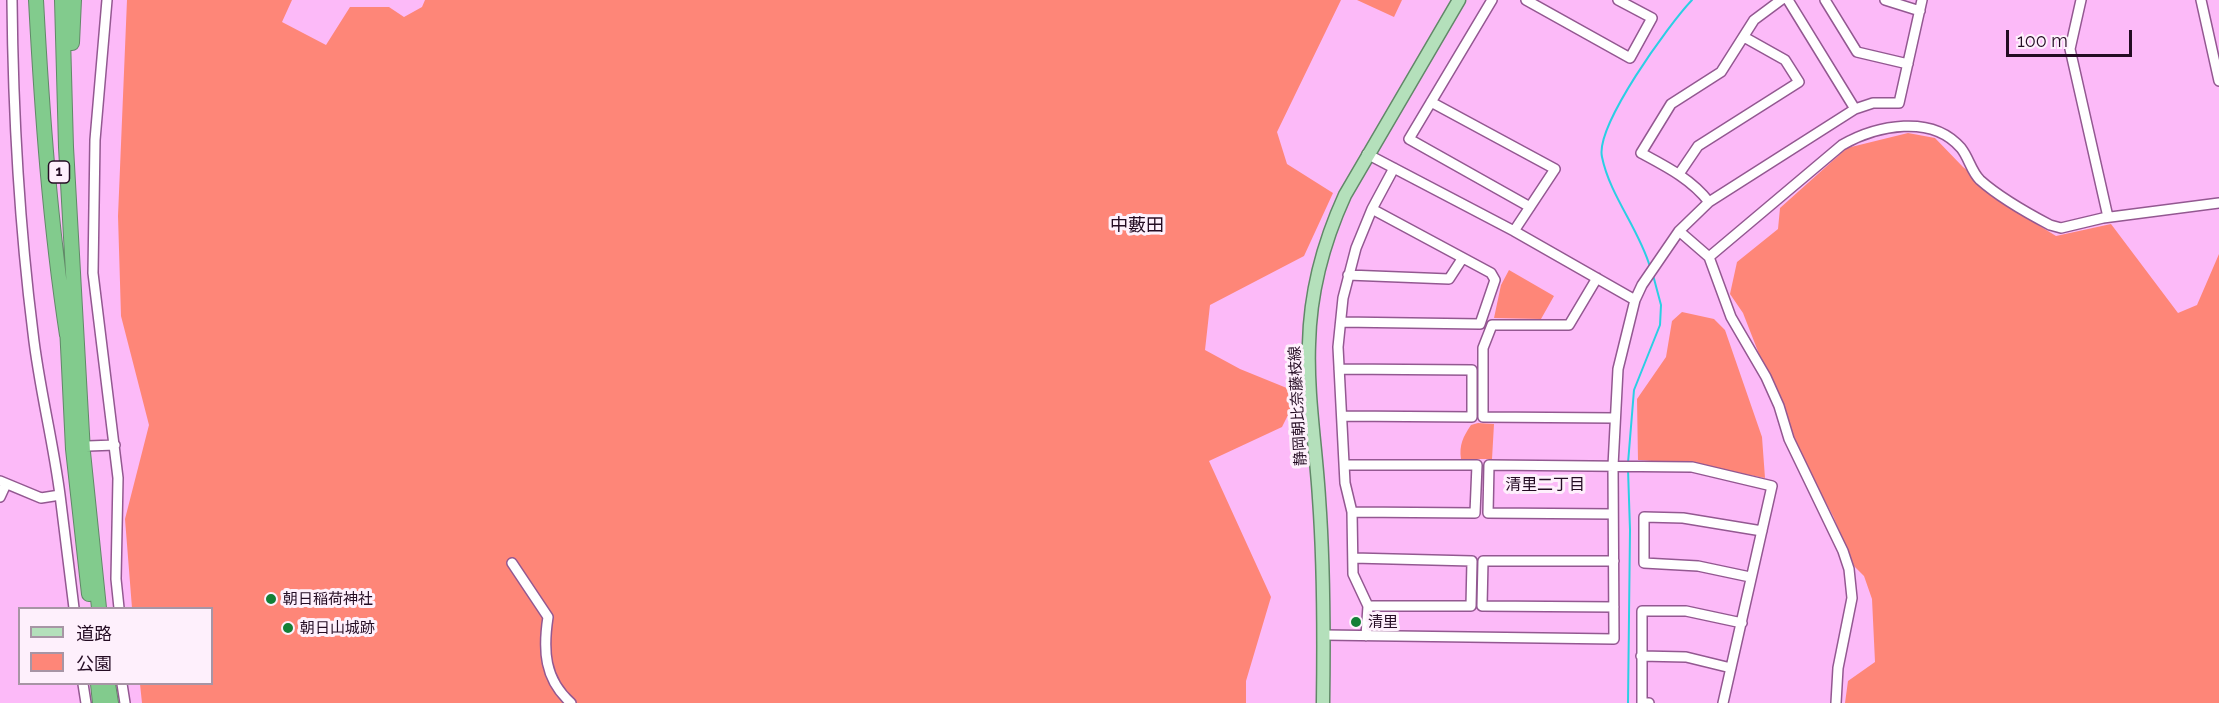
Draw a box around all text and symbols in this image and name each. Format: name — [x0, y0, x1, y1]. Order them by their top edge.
scale bar — [2009, 18, 2135, 56]
text: 100 m — [2017, 30, 2068, 51]
road number: 1 — [48, 161, 70, 183]
district label: 中藪田 — [1110, 215, 1164, 237]
street label: 静岡朝比奈藤枝線 — [1286, 346, 1310, 466]
district label: 清里二丁目 — [1505, 475, 1585, 495]
place label: 朝日稲荷神社 — [283, 590, 373, 608]
marker: 朝日稲荷神社 — [264, 592, 278, 606]
legend — [18, 607, 213, 685]
place label: 清里 — [1368, 613, 1398, 631]
marker: 清里 — [1349, 615, 1363, 629]
place label: 朝日山城跡 — [300, 619, 375, 637]
marker: 朝日山城跡 — [281, 621, 295, 635]
text: 道路 — [76, 623, 112, 644]
text: 公園 — [76, 653, 112, 674]

